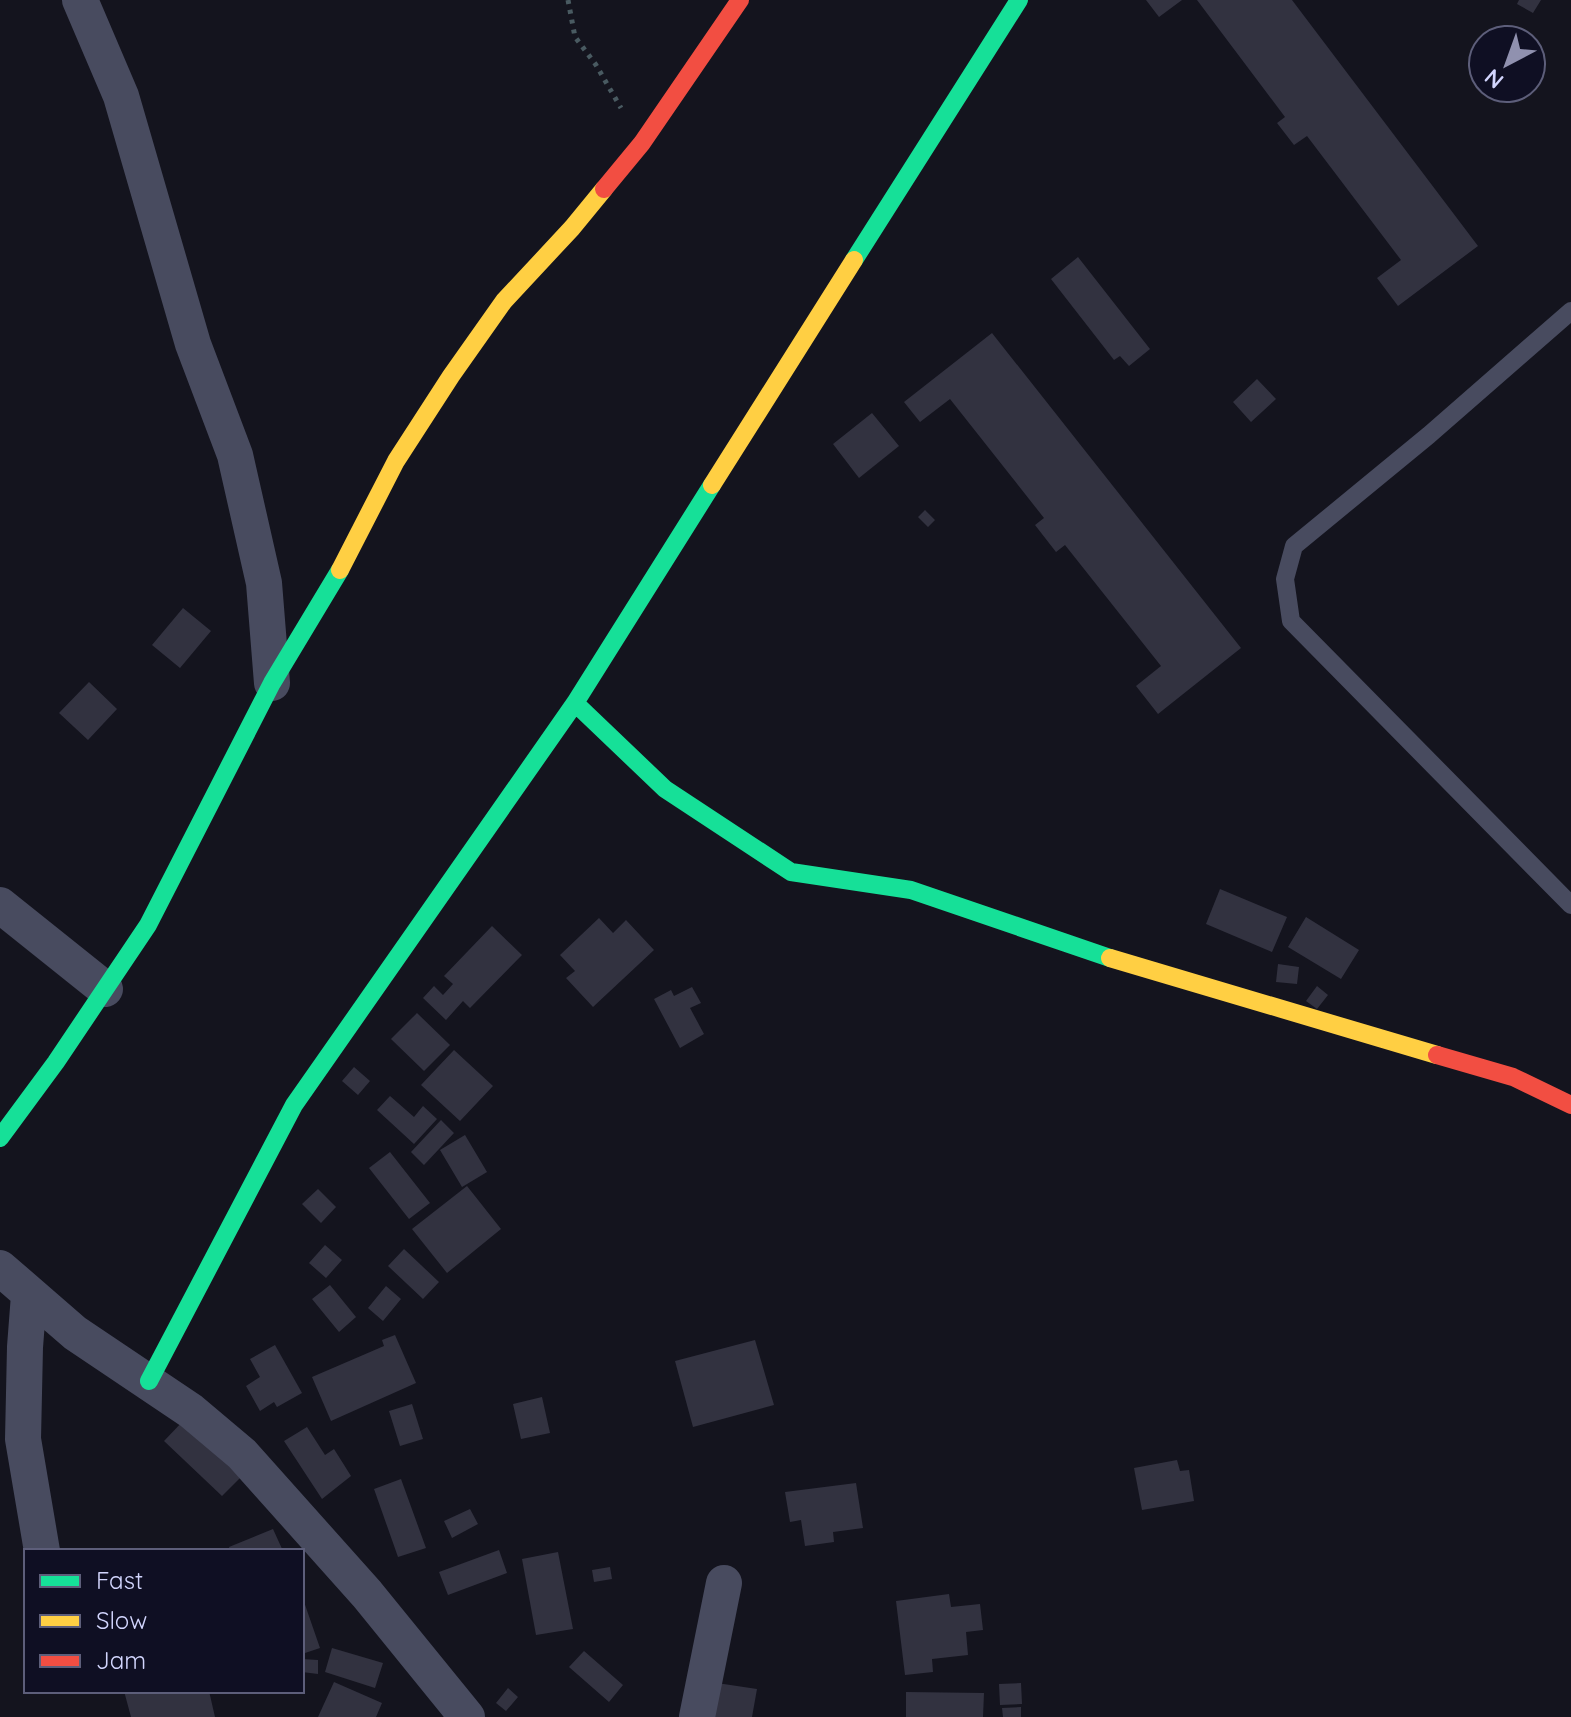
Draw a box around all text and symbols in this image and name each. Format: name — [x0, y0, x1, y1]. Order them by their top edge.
north arrow — [1467, 24, 1547, 104]
text: N — [1479, 63, 1509, 95]
legend — [24, 1549, 304, 1693]
text: Fast — [96, 1565, 143, 1595]
text: Slow — [96, 1605, 147, 1635]
text: Jam — [96, 1645, 146, 1675]

